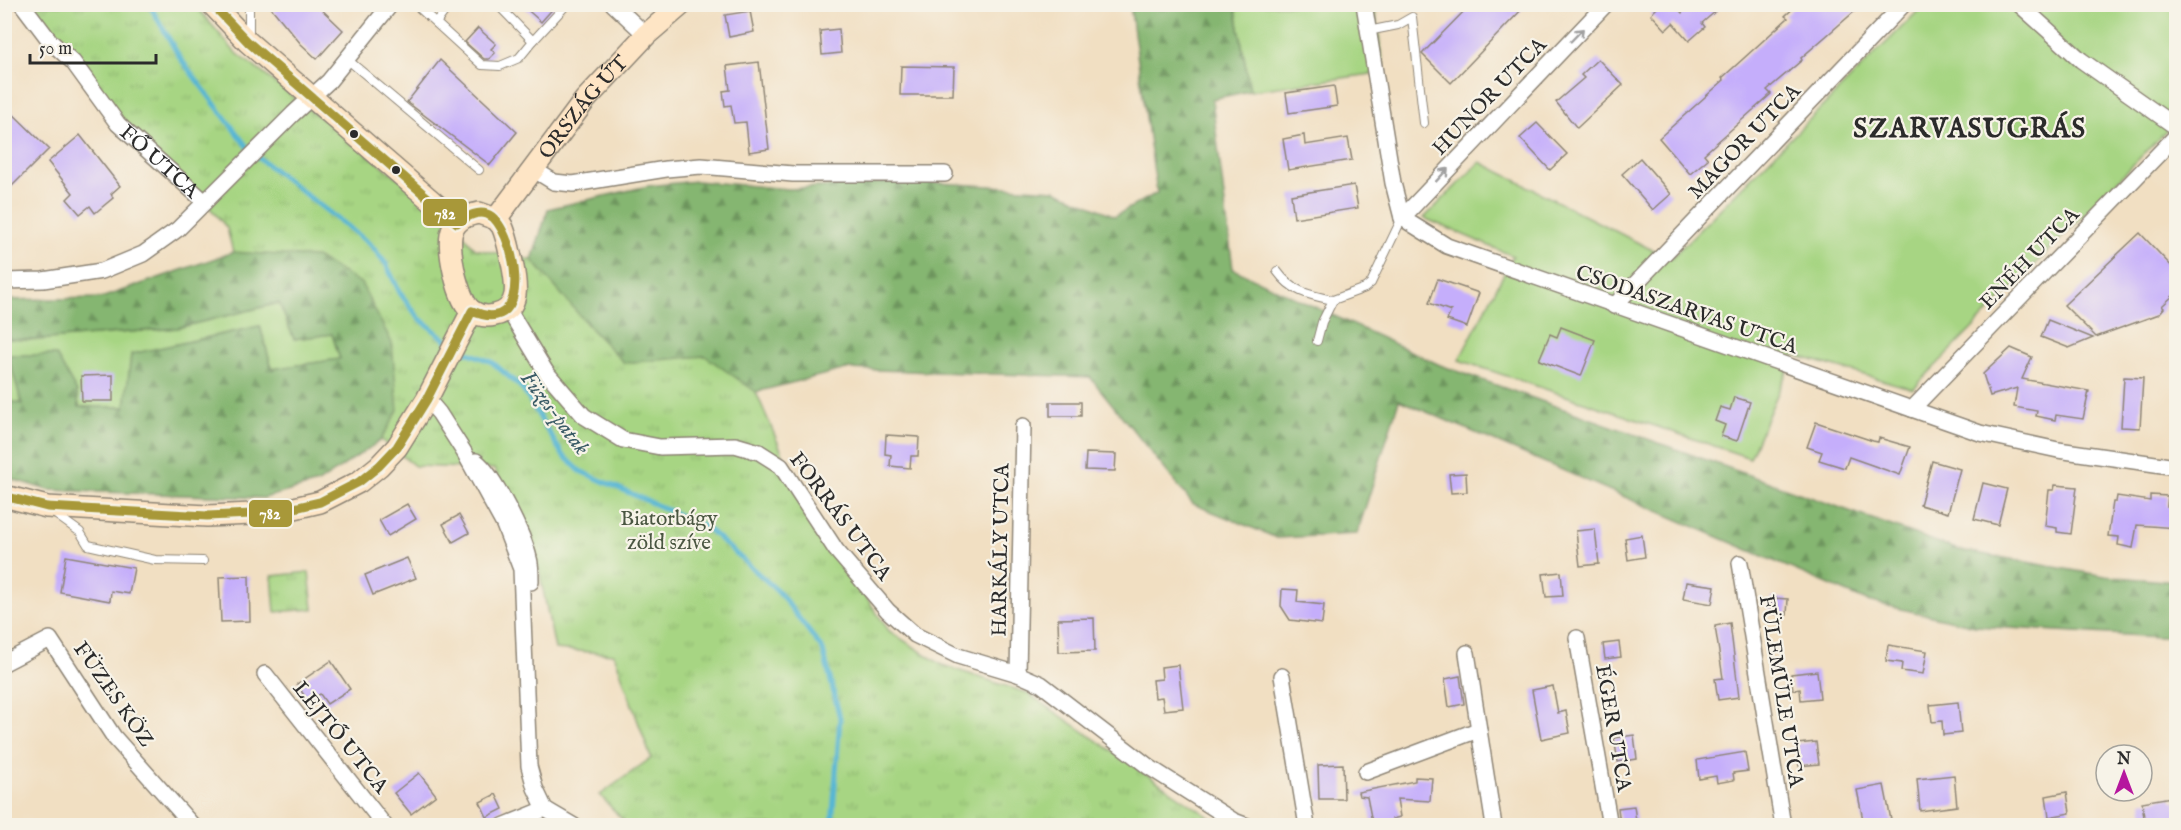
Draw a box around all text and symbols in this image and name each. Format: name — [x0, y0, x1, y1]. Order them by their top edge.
scale bar — [30, 27, 156, 65]
one-way arrow — [1570, 27, 1585, 42]
street label: HUNOR UTCA — [1427, 32, 1554, 162]
text: 50 m — [39, 38, 72, 61]
street label: ORSZÁG ÚT — [533, 50, 635, 165]
street label: MAGOR UTCA — [1683, 78, 1808, 205]
district label: SZARVASUGRÁS — [1853, 111, 2087, 147]
street label: FŐ UTCA — [113, 120, 205, 206]
unlabelled marker — [348, 128, 360, 140]
unlabelled marker — [390, 164, 402, 176]
one-way arrow — [1435, 168, 1449, 183]
line badge: 782 — [422, 198, 468, 227]
street label: ENÉH UTCA — [1974, 201, 2086, 316]
text: 782 — [434, 205, 456, 225]
street label: CSODASZARVAS UTCA — [1572, 260, 1802, 361]
water label: Füzes-patak — [514, 365, 595, 461]
street label: FORRÁS UTCA — [783, 447, 898, 587]
street label: HARKÁLY UTCA — [985, 462, 1017, 637]
line badge: 782 — [248, 499, 293, 528]
text: 782 — [259, 505, 281, 525]
park label: Biatorbágy zöld szíve — [620, 506, 718, 557]
street label: FÜLEMÜLE UTCA — [1752, 593, 1809, 790]
street label: FÜZES KÖZ — [67, 637, 159, 753]
street label: ÉGER UTCA — [1588, 662, 1638, 795]
street label: LEJTŐ UTCA — [286, 675, 395, 800]
north arrow — [2094, 743, 2154, 803]
text: N — [2116, 750, 2131, 770]

